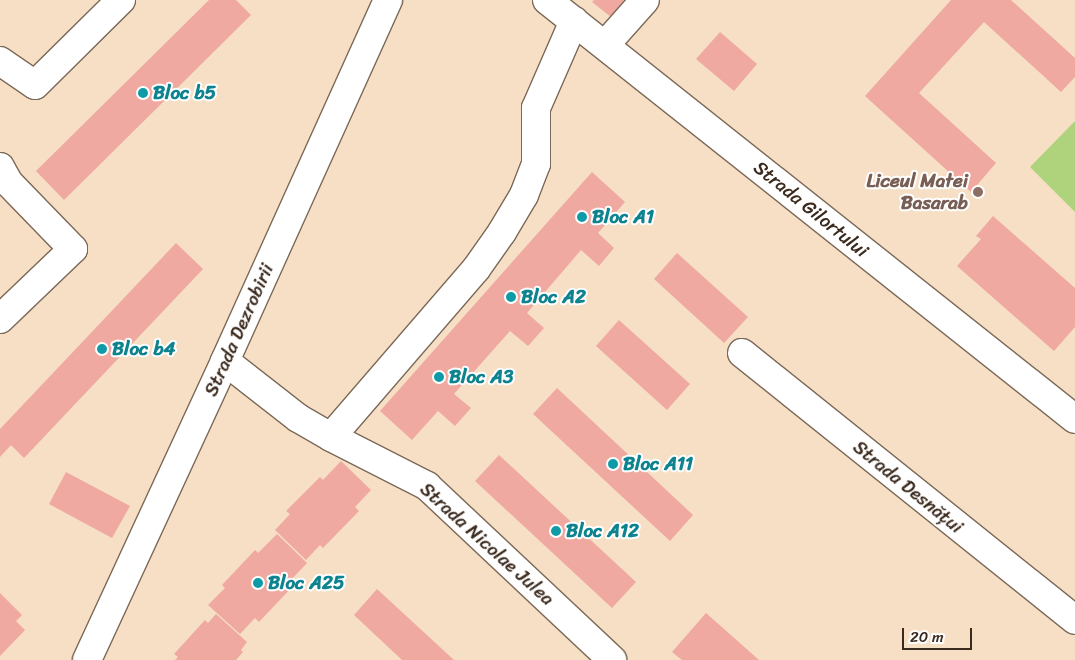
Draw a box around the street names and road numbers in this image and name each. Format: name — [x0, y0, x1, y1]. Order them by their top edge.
street label: Strada Gilortului — [749, 156, 873, 262]
street label: Strada Dezrobirii — [199, 260, 279, 400]
street label: Strada Desnățui — [848, 436, 968, 538]
street label: Strada Nicolae Julea — [415, 478, 559, 610]

